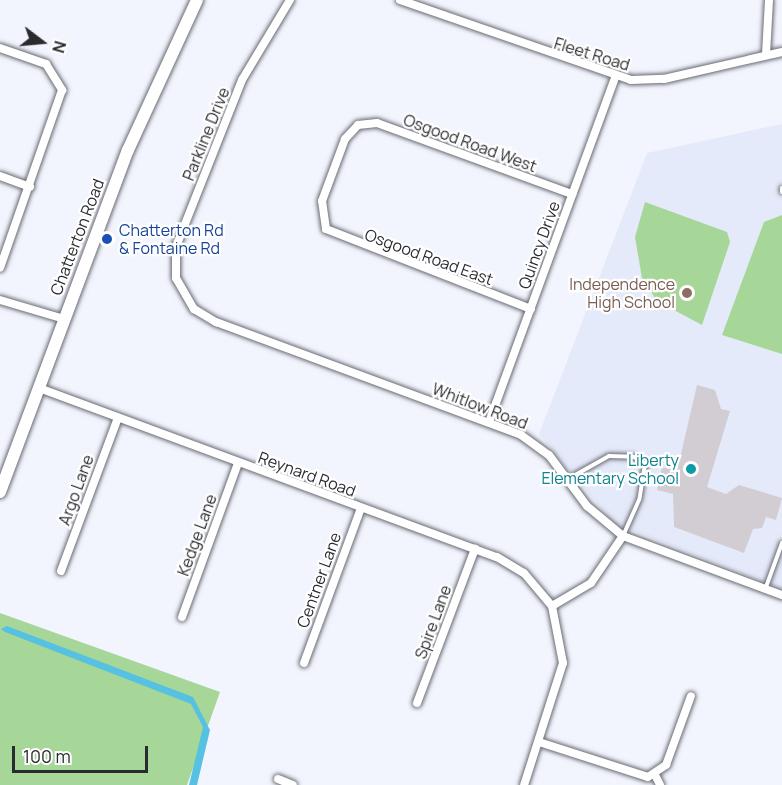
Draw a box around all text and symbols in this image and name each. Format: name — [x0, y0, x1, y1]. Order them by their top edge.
north arrow — [12, 12, 72, 72]
street label: Fleet Road — [552, 33, 632, 75]
text: N — [47, 38, 71, 56]
street label: Parkline Drive — [179, 85, 233, 183]
street label: Osgood Road West — [401, 110, 539, 176]
street label: Chatterton Road — [46, 176, 108, 298]
street label: Quincy Drive — [514, 199, 564, 291]
place label: Chatterton Rd & Fontaine Rd — [119, 220, 224, 258]
street label: Osgood Road East — [362, 225, 496, 289]
marker: Chatterton Rd & Fontaine Rd — [100, 232, 114, 246]
place label: Independence High School — [569, 274, 675, 312]
marker: Independence High School — [680, 286, 694, 300]
street label: Whitlow Road — [429, 379, 531, 433]
street label: Reynard Road — [256, 447, 358, 501]
place label: Liberty Elementary School — [541, 450, 679, 488]
street label: Argo Lane — [54, 452, 98, 528]
marker: Liberty Elementary School — [684, 462, 698, 476]
street label: Kedge Lane — [173, 492, 221, 578]
street label: Centner Lane — [293, 530, 345, 630]
street label: Spire Lane — [411, 582, 455, 662]
scale bar — [15, 734, 152, 772]
text: 100 m — [23, 744, 71, 768]

